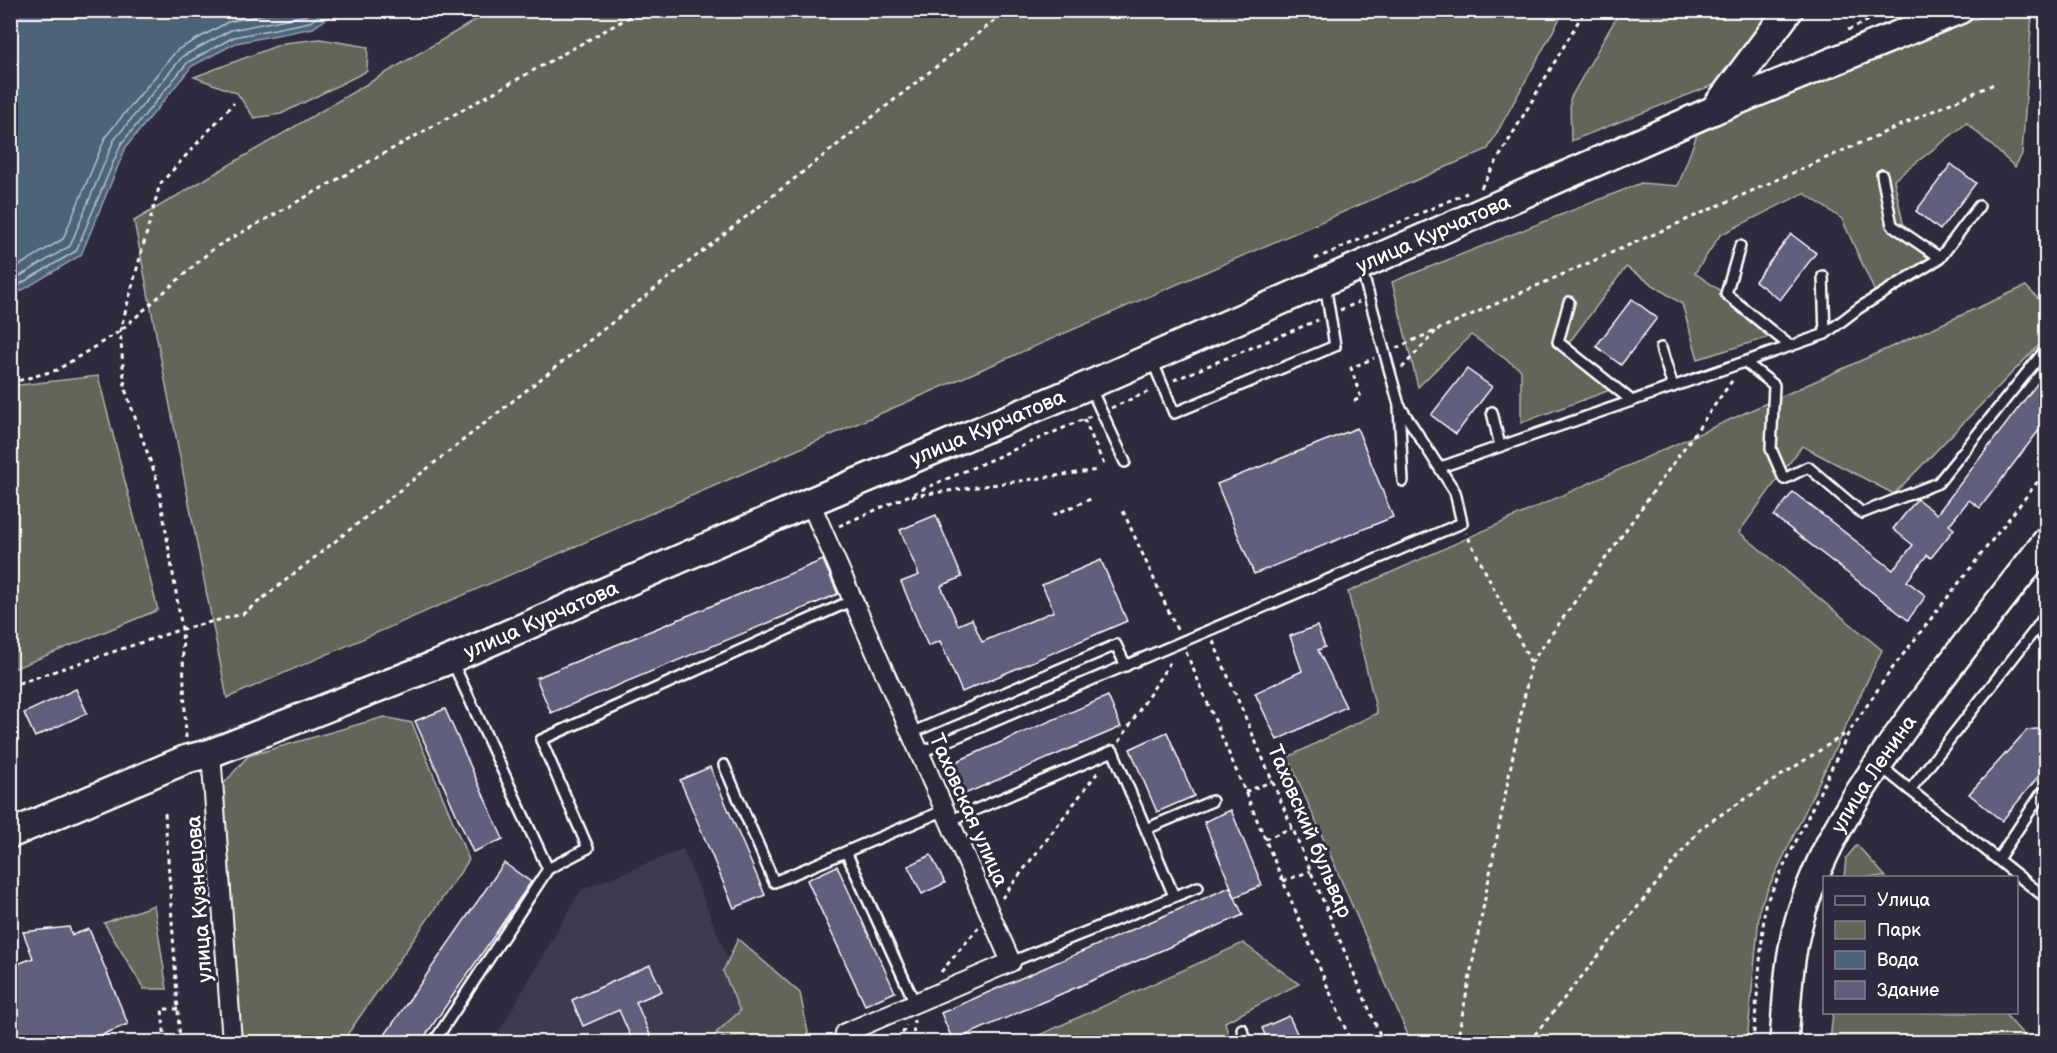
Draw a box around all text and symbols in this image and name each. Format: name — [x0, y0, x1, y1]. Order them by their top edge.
street label: улица Курчатова — [1352, 189, 1515, 279]
street label: улица Курчатова — [906, 384, 1070, 472]
street label: улица Курчатова — [460, 575, 623, 665]
street label: улица Ленина — [1826, 710, 1922, 837]
street label: Таховская улица — [924, 730, 1014, 891]
street label: Таховский бульвар — [1262, 741, 1357, 922]
street label: улица Кузнецова — [181, 814, 218, 983]
legend — [1823, 876, 2018, 1014]
text: Улица — [1877, 890, 1931, 911]
text: Парк — [1877, 920, 1921, 941]
text: Вода — [1877, 950, 1919, 971]
text: Здание — [1877, 980, 1939, 1001]

